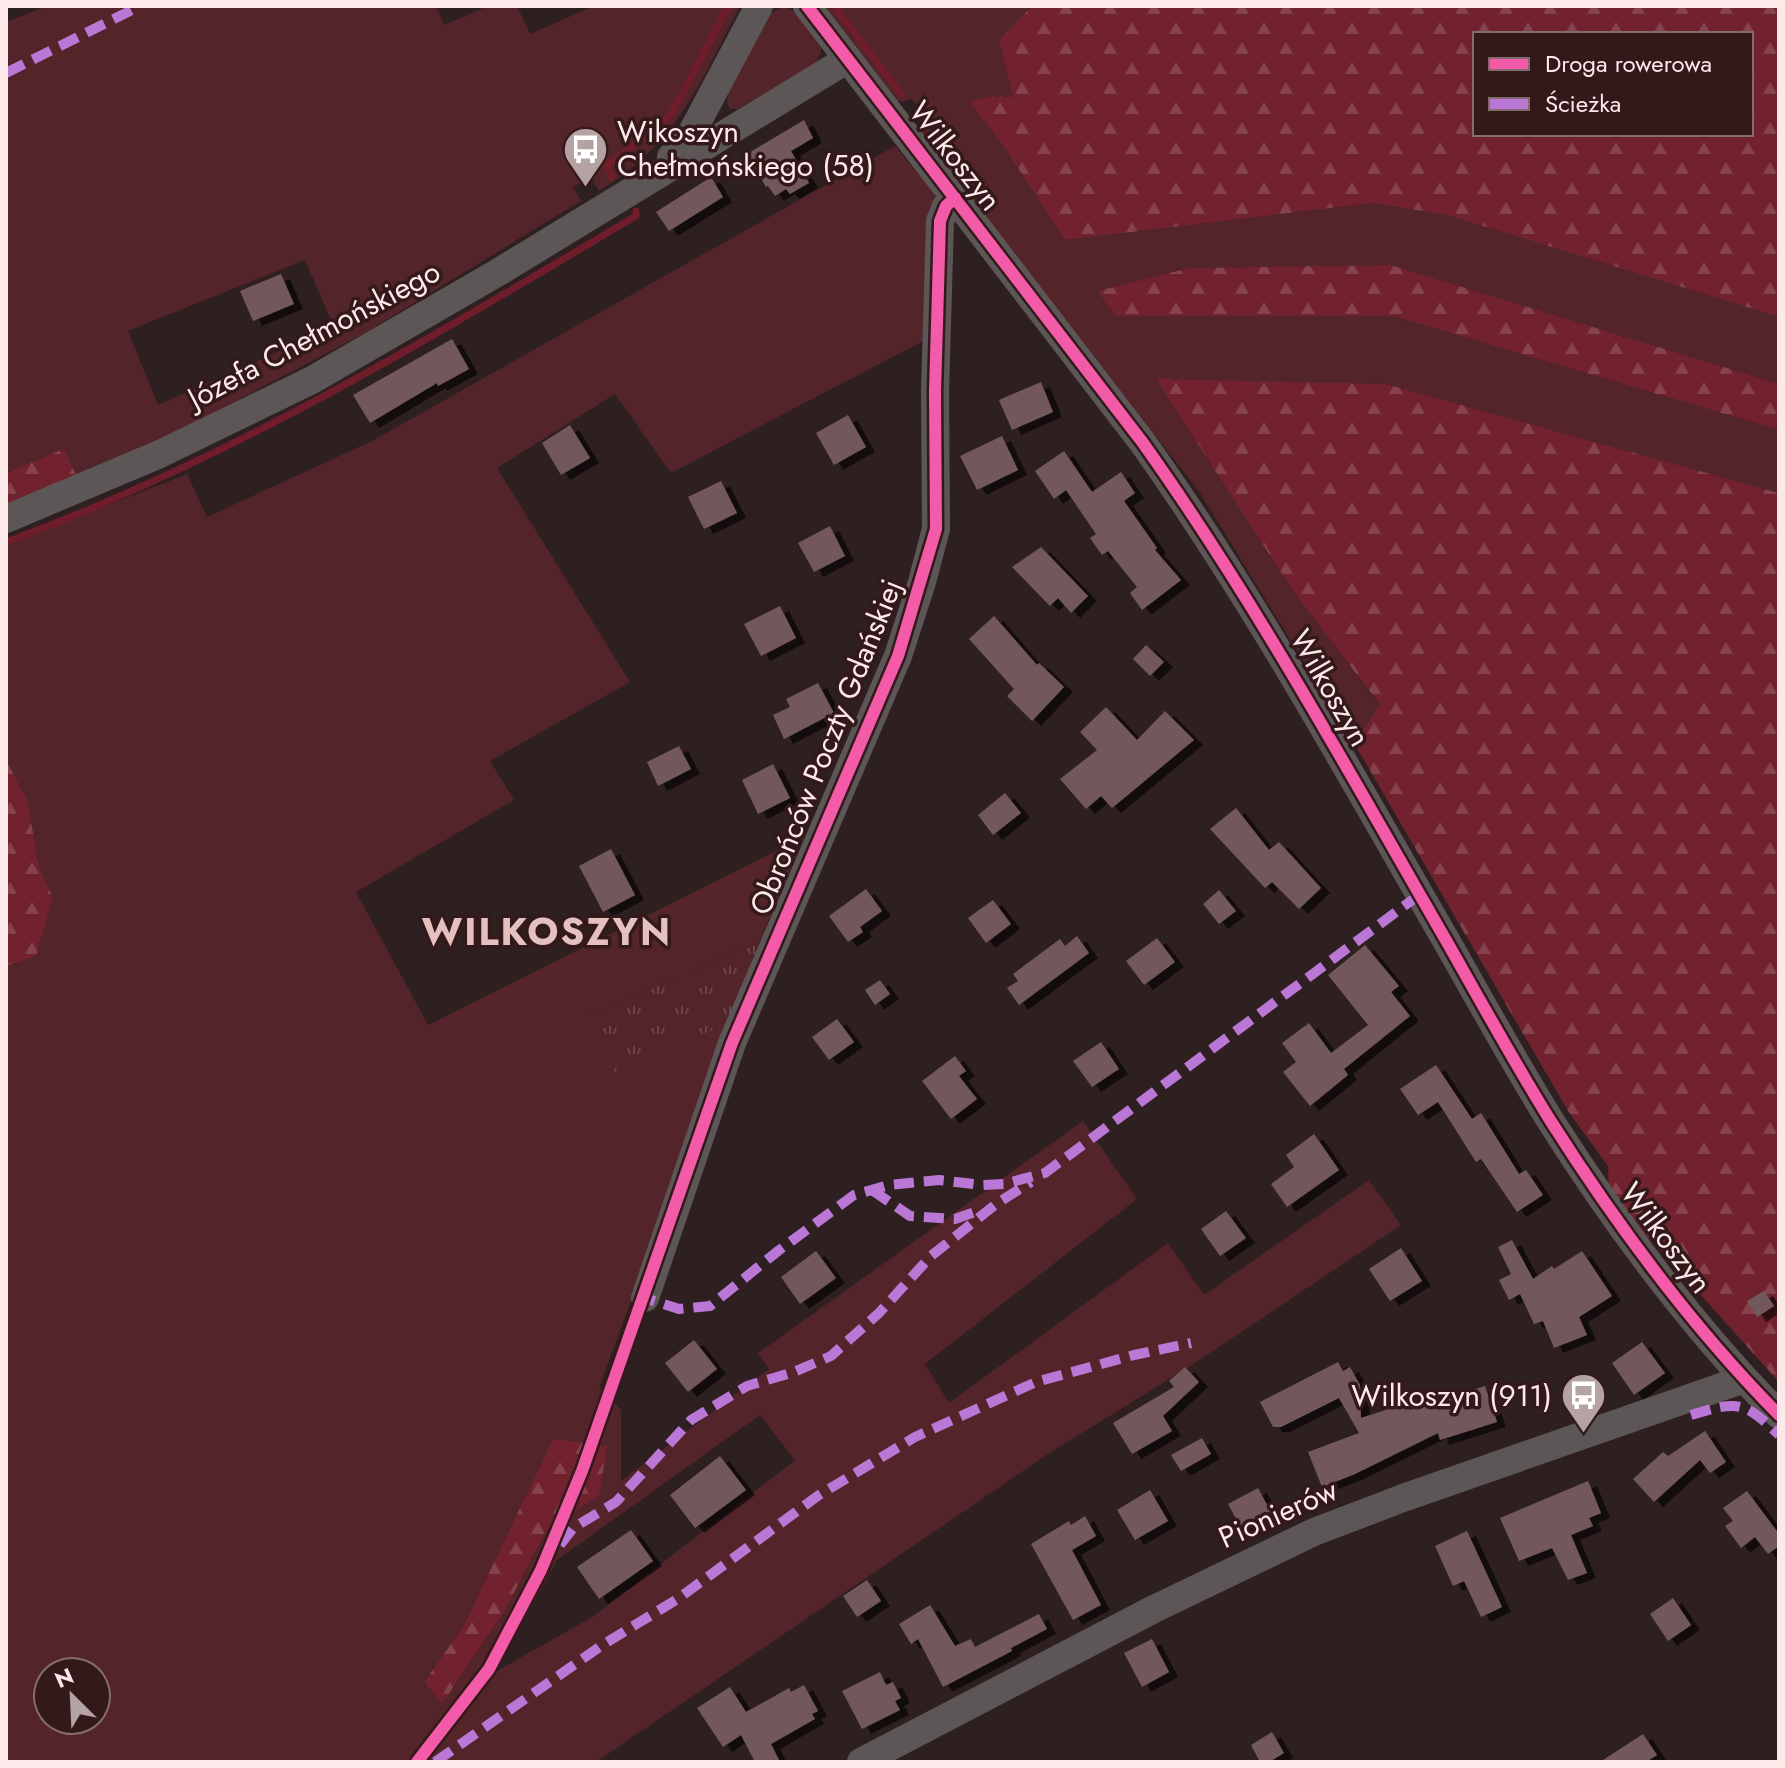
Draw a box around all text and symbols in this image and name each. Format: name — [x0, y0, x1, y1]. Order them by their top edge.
legend — [1473, 32, 1753, 136]
text: Droga rowerowa — [1545, 46, 1712, 81]
text: Ścieżka — [1545, 86, 1621, 121]
street label: Wilkoszyn — [899, 92, 1012, 220]
place label: Wikoszyn Chełmońskiego (58) — [617, 110, 874, 187]
bus stop icon: Wikoszyn Chełmońskiego (58) — [562, 125, 610, 188]
street label: Józefa Chełmońskiego — [176, 250, 448, 421]
street label: Obrońców Poczty Gdańskiej — [738, 573, 913, 921]
street label: Wilkoszyn — [1280, 621, 1381, 754]
district label: WILKOSZYN — [422, 904, 672, 959]
street label: Wilkoszyn — [1610, 1173, 1722, 1302]
bus stop icon: Wilkoszyn (911) — [1559, 1372, 1607, 1435]
place label: Wilkoszyn (911) — [1351, 1374, 1552, 1417]
street label: Pionierów — [1212, 1468, 1345, 1559]
north arrow — [32, 1656, 112, 1736]
text: N — [49, 1660, 78, 1696]

